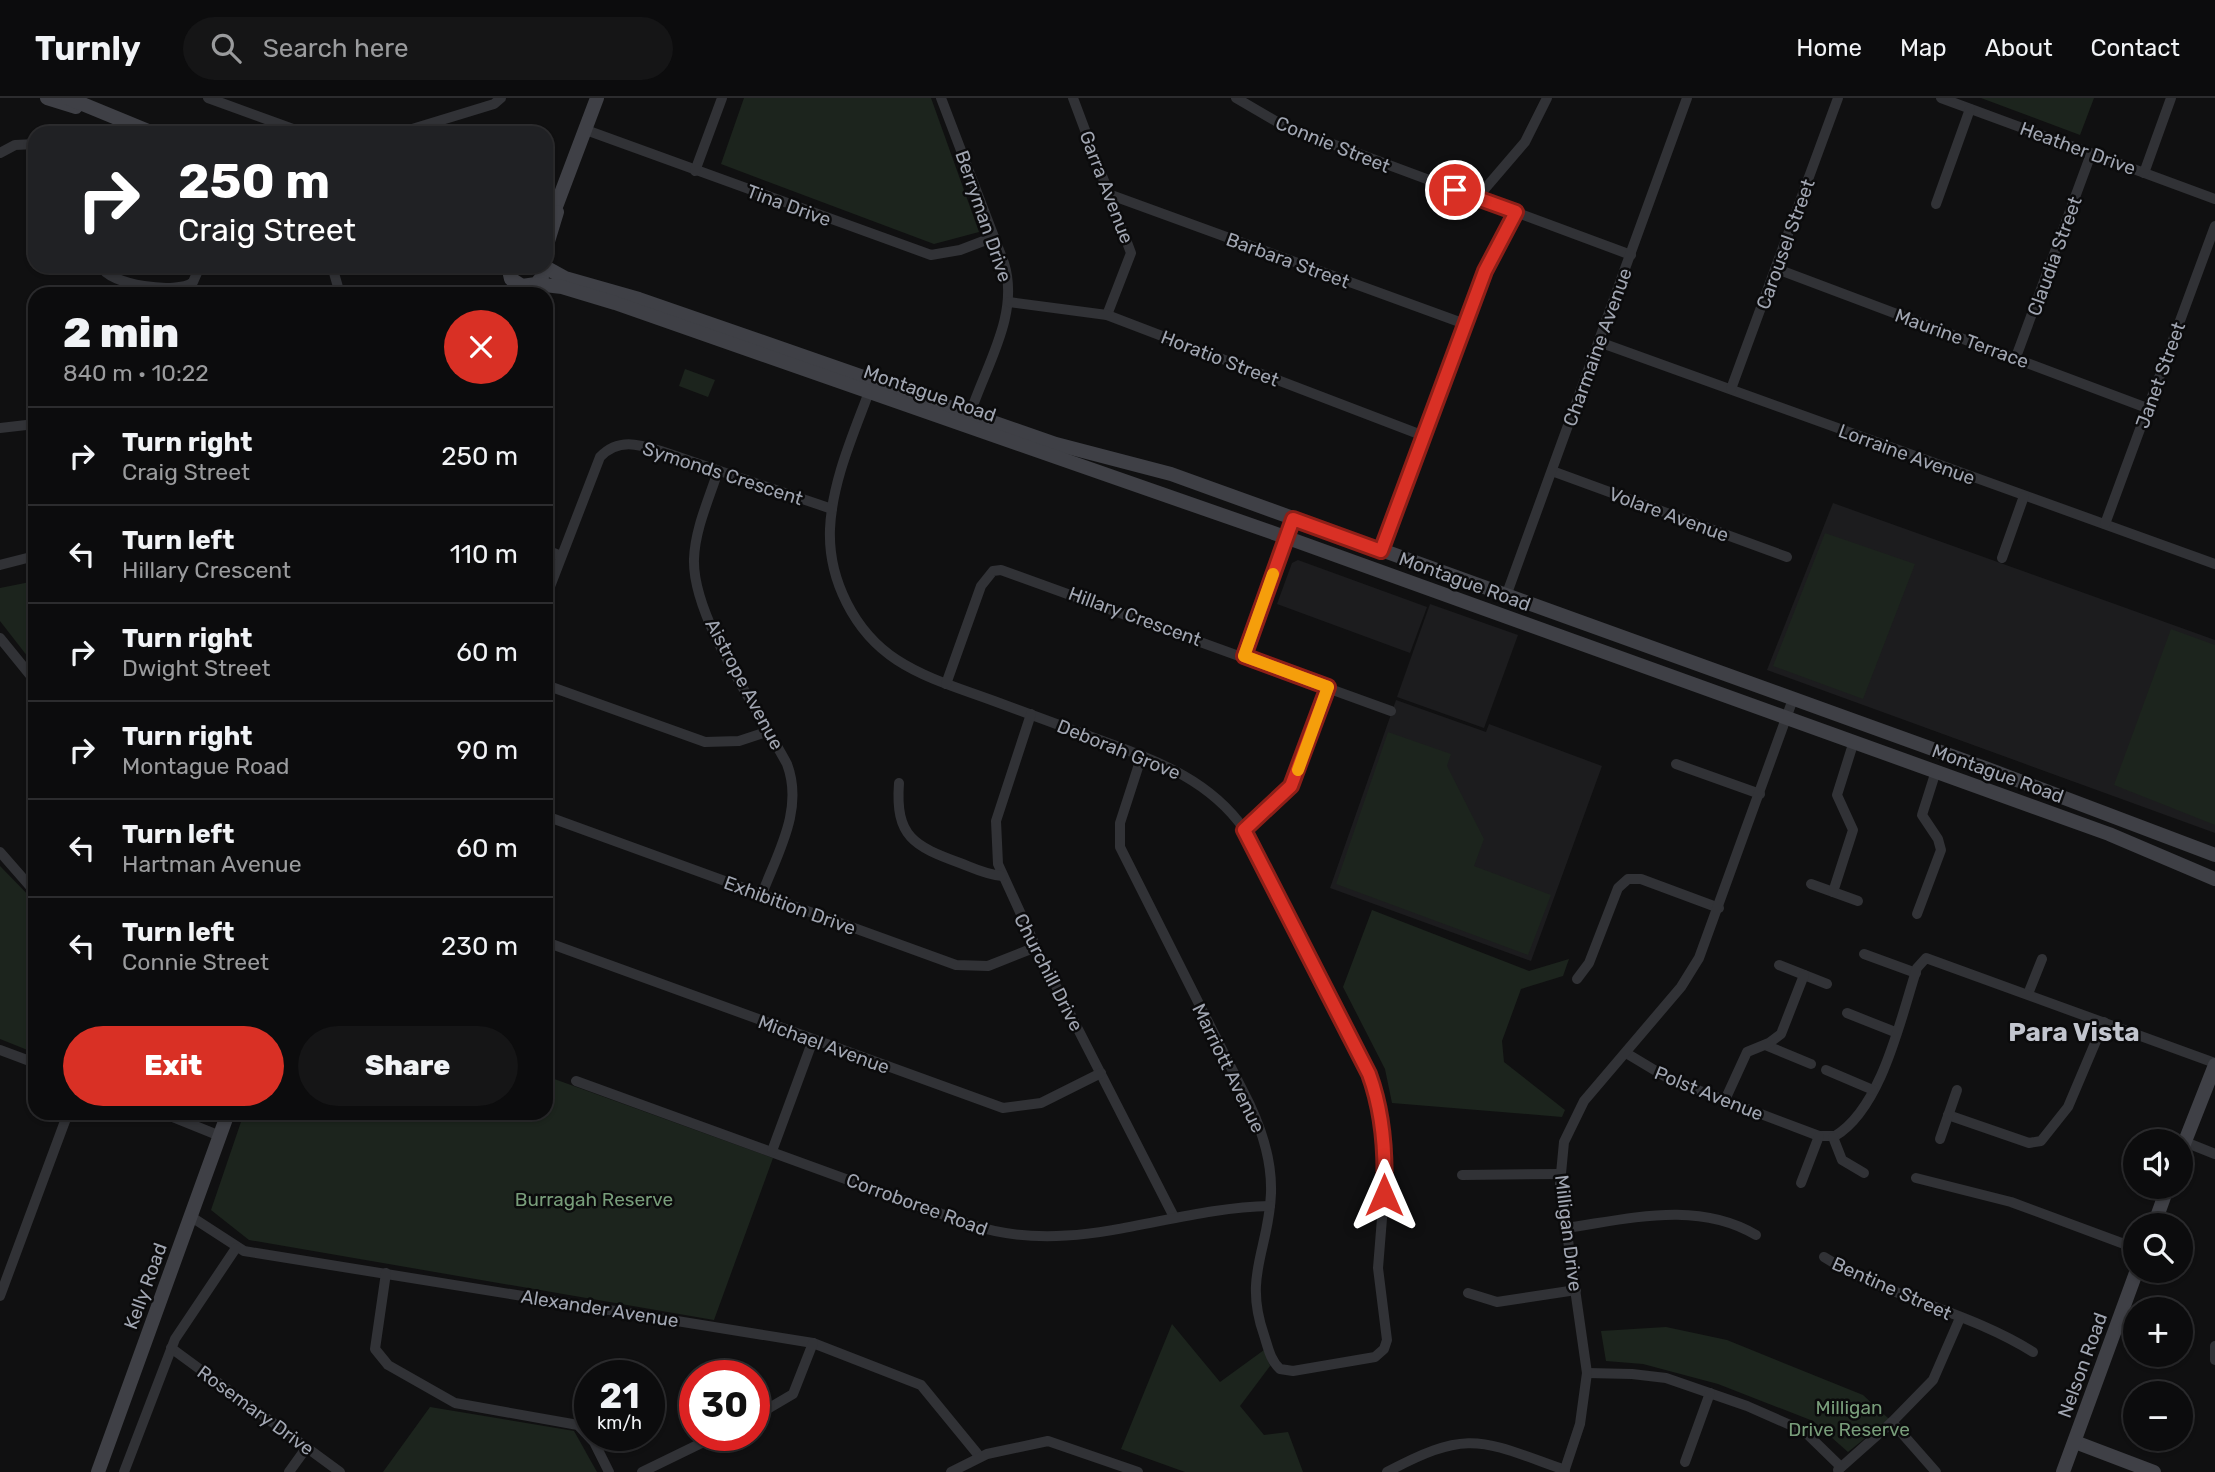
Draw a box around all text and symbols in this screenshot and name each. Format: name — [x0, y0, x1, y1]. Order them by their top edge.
search box — [183, 17, 673, 80]
text: Turnly — [35, 29, 141, 68]
icon: search — [207, 29, 245, 67]
text: Search here — [263, 33, 409, 64]
text: Home — [1796, 34, 1862, 62]
text: Map — [1900, 34, 1947, 62]
text: About — [1985, 34, 2053, 62]
text: Contact — [2091, 34, 2180, 62]
street label: Connie Street — [1272, 111, 1394, 178]
street label: Heather Drive — [2017, 117, 2139, 180]
street label: Garra Avenue — [1074, 128, 1139, 247]
street label: Berryman Drive — [950, 147, 1017, 285]
text: 250 m — [178, 152, 330, 210]
icon: right — [63, 154, 154, 245]
pin — [1425, 160, 1485, 220]
icon: arrive — [1436, 171, 1474, 209]
street label: Carousel Street — [1751, 175, 1820, 313]
street label: Tina Drive — [744, 180, 834, 231]
street label: Claudia Street — [2022, 193, 2087, 319]
text: Craig Street — [178, 211, 356, 249]
street label: Barbara Street — [1223, 228, 1353, 294]
street label: Charmaine Avenue — [1558, 265, 1637, 429]
street label: Maurine Terrace — [1892, 304, 2032, 373]
text: 2 min — [63, 308, 179, 358]
button: close — [444, 310, 518, 384]
street label: Janet Street — [2131, 318, 2191, 432]
street label: Horatio Street — [1158, 325, 1283, 392]
text: 840 m · 10:22 — [63, 359, 209, 387]
street label: Montague Road — [861, 360, 999, 427]
street label: Lorraine Avenue — [1835, 419, 1978, 490]
text: Turn right — [122, 427, 252, 458]
icon: right — [63, 437, 101, 475]
street label: Symonds Crescent — [640, 437, 806, 510]
text: 250 m — [441, 441, 518, 472]
text: Craig Street — [122, 458, 250, 486]
street label: Volare Avenue — [1606, 482, 1732, 547]
text: Turn left — [122, 525, 234, 556]
icon: left — [63, 535, 101, 573]
text: 110 m — [450, 539, 518, 570]
street label: Montague Road — [1396, 547, 1534, 616]
text: Hillary Crescent — [122, 556, 291, 584]
street label: Hillary Crescent — [1065, 582, 1205, 651]
street label: Aistrope Avenue — [700, 615, 789, 754]
text: Turn right — [122, 623, 252, 654]
icon: right — [63, 633, 101, 671]
text: 60 m — [456, 637, 518, 668]
text: Dwight Street — [122, 654, 271, 682]
street label: Deborah Grove — [1054, 714, 1184, 785]
text: Turn right — [122, 721, 252, 752]
icon: right — [63, 731, 101, 769]
text: 90 m — [457, 735, 518, 766]
street label: Montague Road — [1929, 739, 2067, 808]
text: Montague Road — [122, 752, 290, 780]
text: Turn left — [122, 819, 234, 850]
icon: left — [63, 829, 101, 867]
text: 60 m — [456, 833, 518, 864]
text: Hartman Avenue — [122, 850, 302, 878]
street label: Exhibition Drive — [721, 871, 859, 940]
street label: Churchill Drive — [1009, 910, 1088, 1035]
text: Turn left — [122, 917, 234, 948]
icon: left — [63, 927, 101, 965]
text: 230 m — [441, 931, 518, 962]
text: Connie Street — [122, 948, 269, 976]
street label: Marriott Avenue — [1187, 1000, 1270, 1137]
street label: Michael Avenue — [755, 1010, 893, 1079]
district label: Para Vista — [2008, 1017, 2140, 1048]
button: Exit — [63, 1026, 284, 1106]
button: Share — [298, 1026, 518, 1106]
street label: Polst Avenue — [1651, 1061, 1767, 1126]
map controls — [2123, 1129, 2193, 1451]
button: sound — [2123, 1129, 2193, 1199]
position arrow — [1347, 1158, 1421, 1232]
street label: Corroboree Road — [843, 1168, 991, 1241]
street label: Milligan Drive — [1550, 1173, 1587, 1293]
park label: Burragah Reserve — [515, 1188, 673, 1211]
button: search — [2123, 1213, 2193, 1283]
street label: Kelly Road — [119, 1240, 172, 1333]
street label: Bentine Street — [1828, 1252, 1956, 1325]
street label: Alexander Avenue — [519, 1285, 680, 1332]
button: + — [2123, 1297, 2193, 1367]
street label: Nelson Road — [2053, 1309, 2112, 1421]
street label: Rosemary Drive — [193, 1360, 319, 1460]
speed limit sign: 30 — [679, 1360, 770, 1451]
text: 21 — [599, 1375, 640, 1417]
button: − — [2123, 1381, 2193, 1451]
park label: Milligan Drive Reserve — [1788, 1396, 1910, 1441]
text: km/h — [597, 1412, 642, 1434]

